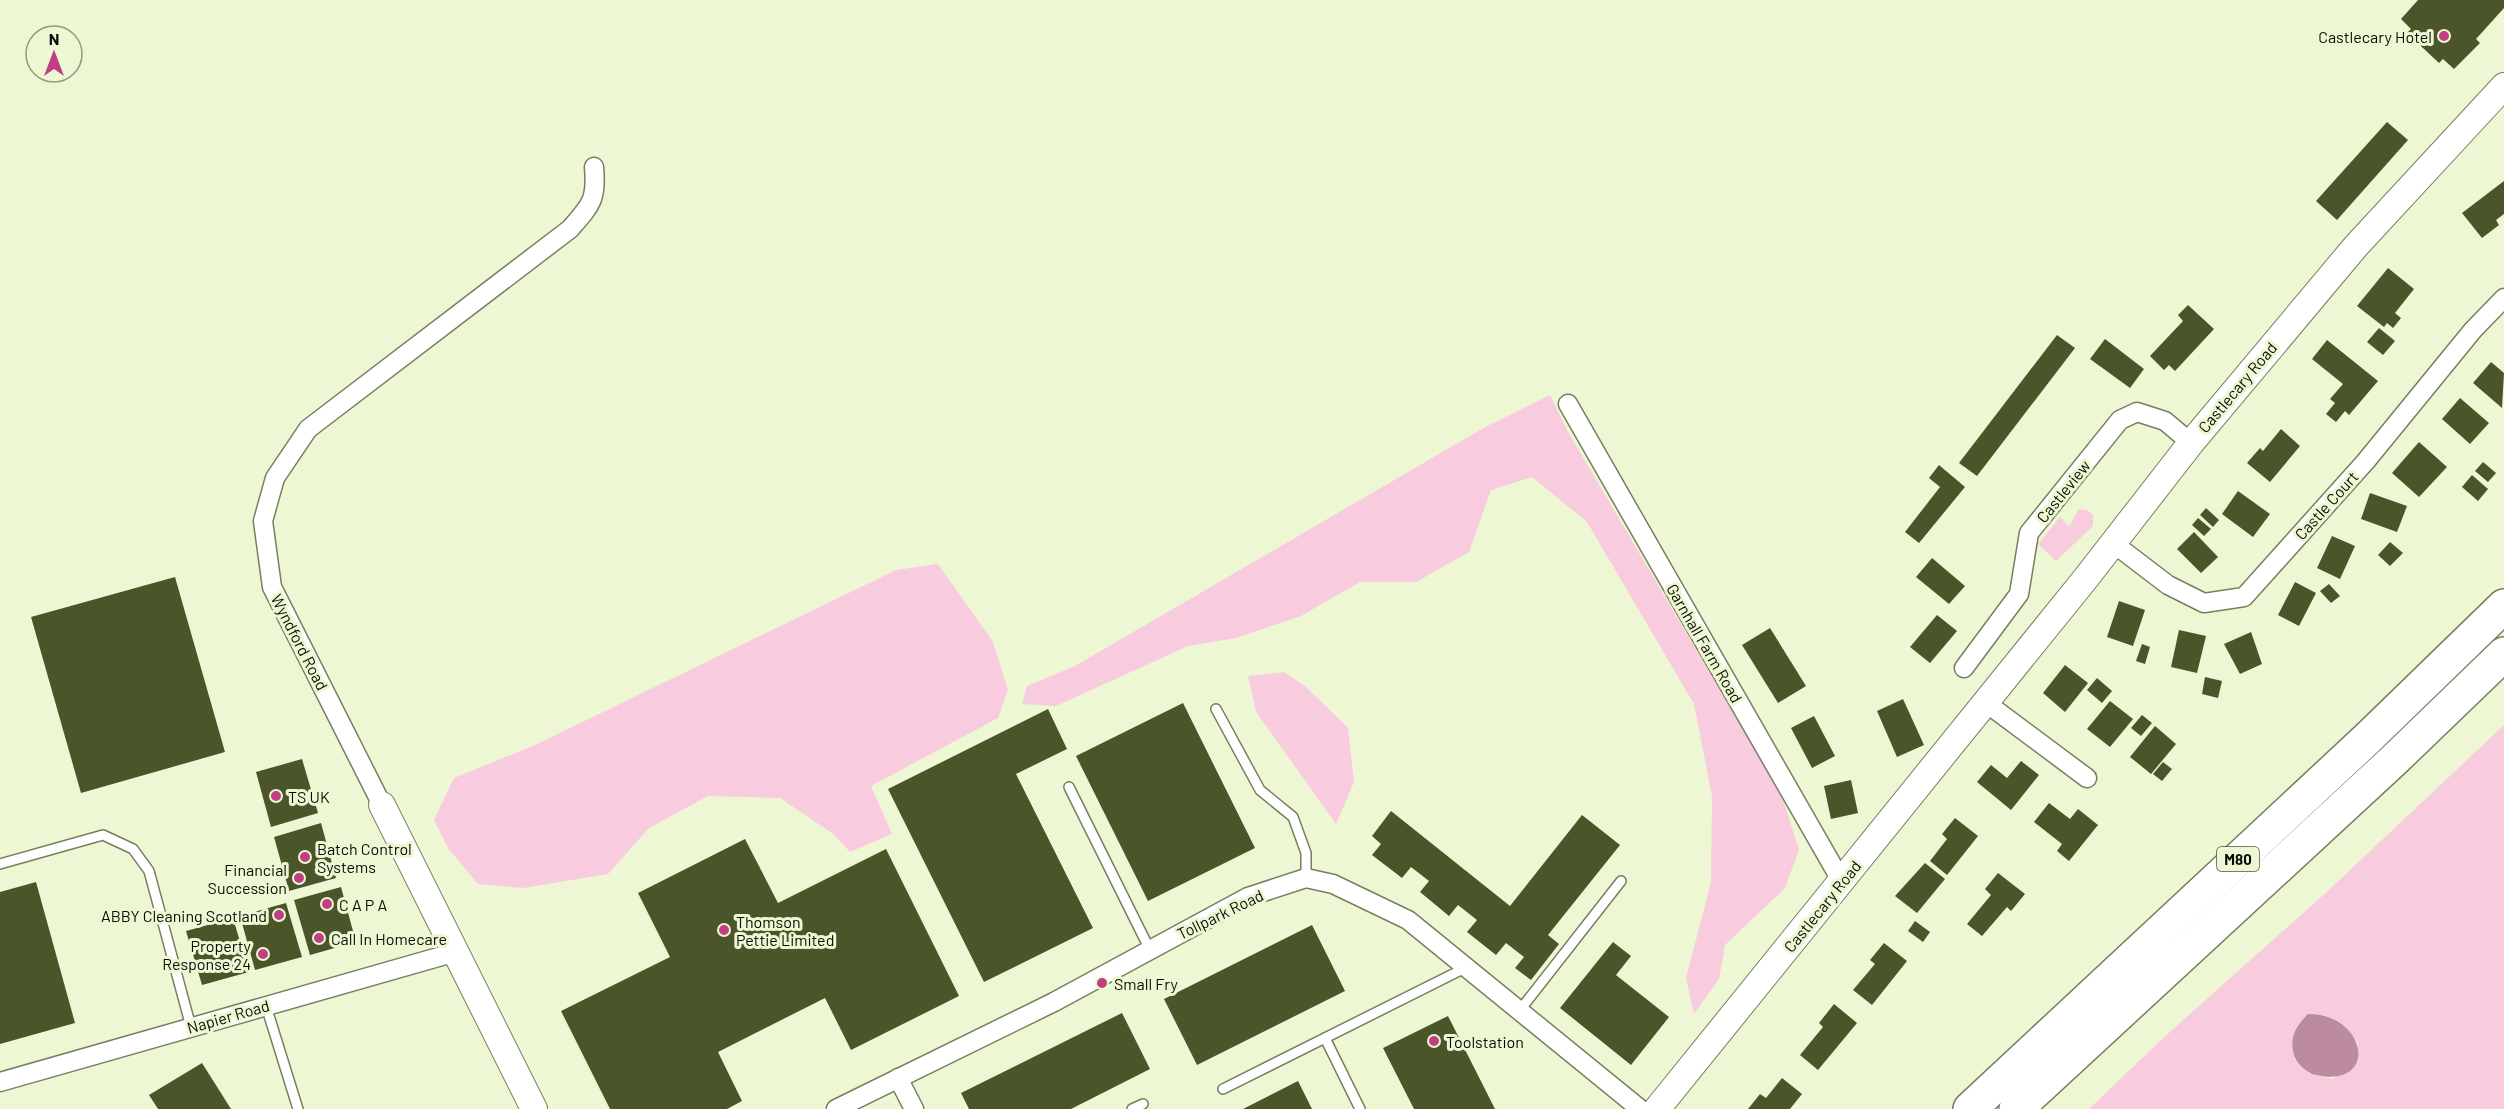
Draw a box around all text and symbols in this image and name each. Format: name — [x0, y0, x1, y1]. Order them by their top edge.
north arrow — [24, 24, 84, 84]
place label: Castlecary Hotel — [2318, 27, 2432, 46]
text: N — [49, 29, 59, 48]
marker: Castlecary Hotel — [2437, 29, 2451, 43]
street label: Castlecary Road — [2194, 338, 2280, 436]
street label: Castleview — [2032, 456, 2094, 526]
street label: Castle Court — [2290, 467, 2362, 543]
street label: Garnhall Farm Road — [1663, 580, 1747, 706]
street label: Wyndford Road — [268, 591, 332, 693]
place label: TS UK — [288, 787, 330, 806]
marker: TS UK — [269, 789, 283, 803]
place label: Batch Control Systems — [317, 839, 412, 876]
road number: M80 — [2217, 847, 2259, 871]
marker: Batch Control Systems — [298, 850, 312, 864]
street label: Castlecary Road — [1779, 856, 1865, 956]
place label: Financial Succession — [208, 860, 287, 897]
marker: Financial Succession — [292, 871, 306, 885]
street label: Tollpark Road — [1174, 885, 1266, 943]
place label: C A P A — [339, 895, 387, 914]
marker: C A P A — [320, 897, 334, 911]
place label: ABBY Cleaning Scotland — [101, 906, 267, 925]
marker: ABBY Cleaning Scotland — [272, 908, 286, 922]
place label: Thomson Pettie Limited — [736, 912, 834, 949]
marker: Thomson Pettie Limited — [717, 923, 731, 937]
place label: Call In Homecare — [331, 929, 447, 948]
marker: Call In Homecare — [312, 931, 326, 945]
place label: Property Response 24 — [162, 936, 252, 973]
marker: Property Response 24 — [256, 947, 270, 961]
place label: Small Fry — [1114, 974, 1178, 993]
marker: Small Fry — [1095, 976, 1109, 990]
street label: Napier Road — [185, 995, 271, 1037]
place label: Toolstation — [1446, 1032, 1524, 1051]
marker: Toolstation — [1427, 1034, 1441, 1048]

